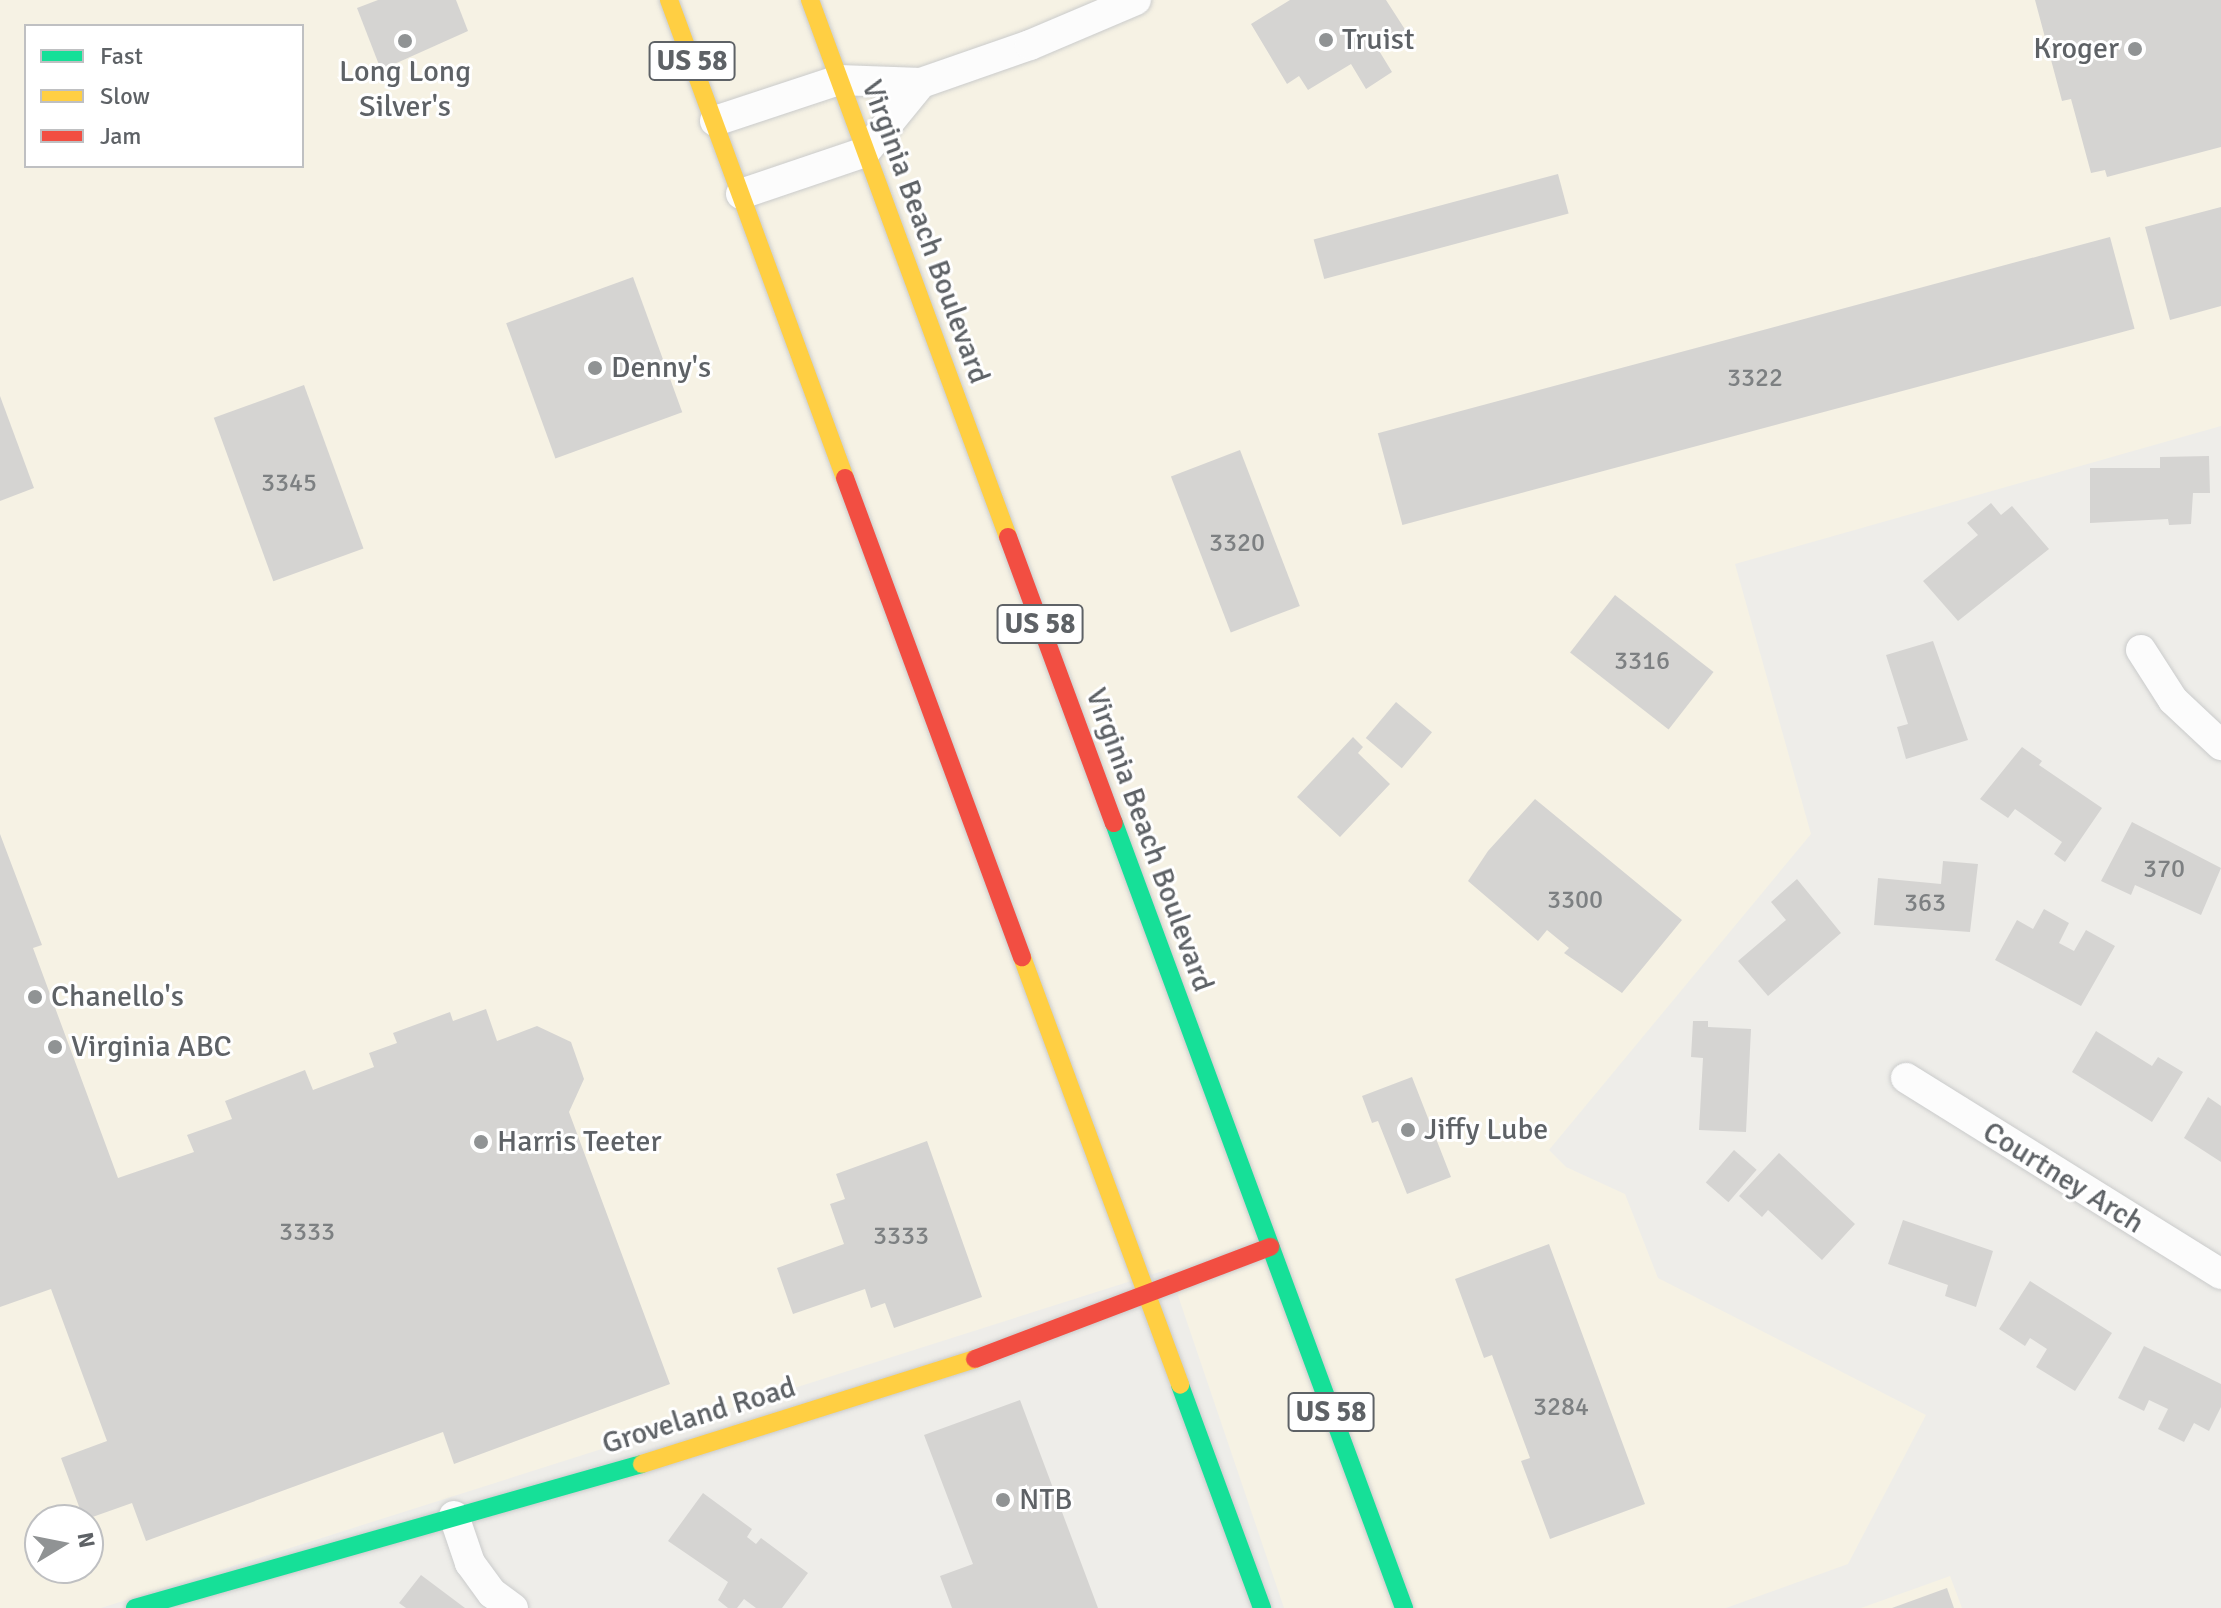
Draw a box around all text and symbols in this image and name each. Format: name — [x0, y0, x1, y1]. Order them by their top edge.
place label: Truist — [1342, 22, 1414, 58]
legend — [24, 24, 304, 168]
marker: Truist — [1317, 31, 1335, 49]
place label: Kroger — [2033, 31, 2119, 67]
marker: Long Long Silver's — [396, 32, 414, 50]
road number: US 58 — [648, 37, 736, 85]
marker: Kroger — [2126, 40, 2144, 58]
text: Fast — [100, 41, 143, 71]
place label: Long Long Silver's — [339, 54, 471, 124]
street label: Virginia Beach Boulevard — [853, 75, 997, 389]
text: Slow — [100, 81, 150, 111]
text: Jam — [100, 121, 141, 151]
place label: Denny's — [611, 350, 711, 386]
marker: Denny's — [586, 359, 604, 377]
house number: 3322 — [1727, 363, 1783, 395]
house number: 3345 — [261, 468, 317, 500]
house number: 3320 — [1209, 528, 1265, 560]
road number: US 58 — [996, 600, 1084, 648]
house number: 3316 — [1614, 646, 1670, 678]
street label: Virginia Beach Boulevard — [1077, 683, 1221, 997]
house number: 370 — [2143, 854, 2185, 886]
house number: 3300 — [1547, 885, 1603, 917]
house number: 363 — [1904, 888, 1946, 920]
place label: Chanello's — [51, 979, 184, 1015]
marker: Chanello's — [26, 988, 44, 1006]
place label: Virginia ABC — [71, 1029, 232, 1065]
marker: Virginia ABC — [46, 1038, 64, 1056]
place label: Jiffy Lube — [1424, 1112, 1548, 1148]
street label: Courtney Arch — [1976, 1114, 2150, 1242]
marker: Jiffy Lube — [1399, 1121, 1417, 1139]
place label: Harris Teeter — [497, 1124, 661, 1160]
marker: Harris Teeter — [472, 1133, 490, 1151]
house number: 3333 — [279, 1217, 335, 1249]
house number: 3333 — [873, 1221, 929, 1253]
street label: Groveland Road — [598, 1369, 800, 1463]
road number: US 58 — [1287, 1388, 1375, 1436]
house number: 3284 — [1533, 1392, 1589, 1424]
place label: NTB — [1019, 1482, 1072, 1518]
marker: NTB — [994, 1491, 1012, 1509]
north arrow — [24, 1504, 104, 1584]
text: N — [72, 1530, 101, 1550]

